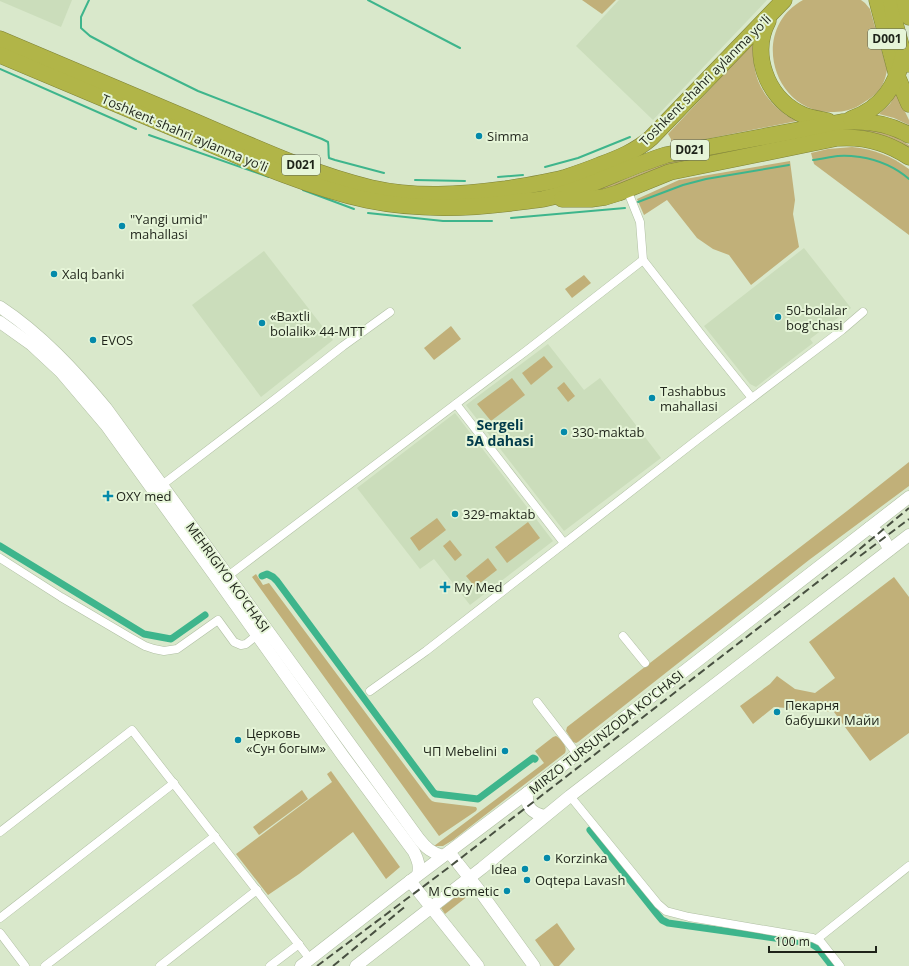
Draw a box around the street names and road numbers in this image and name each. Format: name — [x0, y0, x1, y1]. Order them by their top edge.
street label: Toshkent shahri aylanma yoʻli — [635, 10, 775, 150]
road number: D001 — [868, 29, 906, 49]
street label: Toshkent shahri aylanma yoʻli — [99, 90, 271, 176]
road number: D021 — [671, 140, 709, 160]
road number: D021 — [282, 155, 320, 175]
street label: MEHRIGIYO KO'CHASI — [182, 518, 274, 636]
street label: MIRZO TURSUNZODA KO'CHASI — [525, 666, 687, 798]

